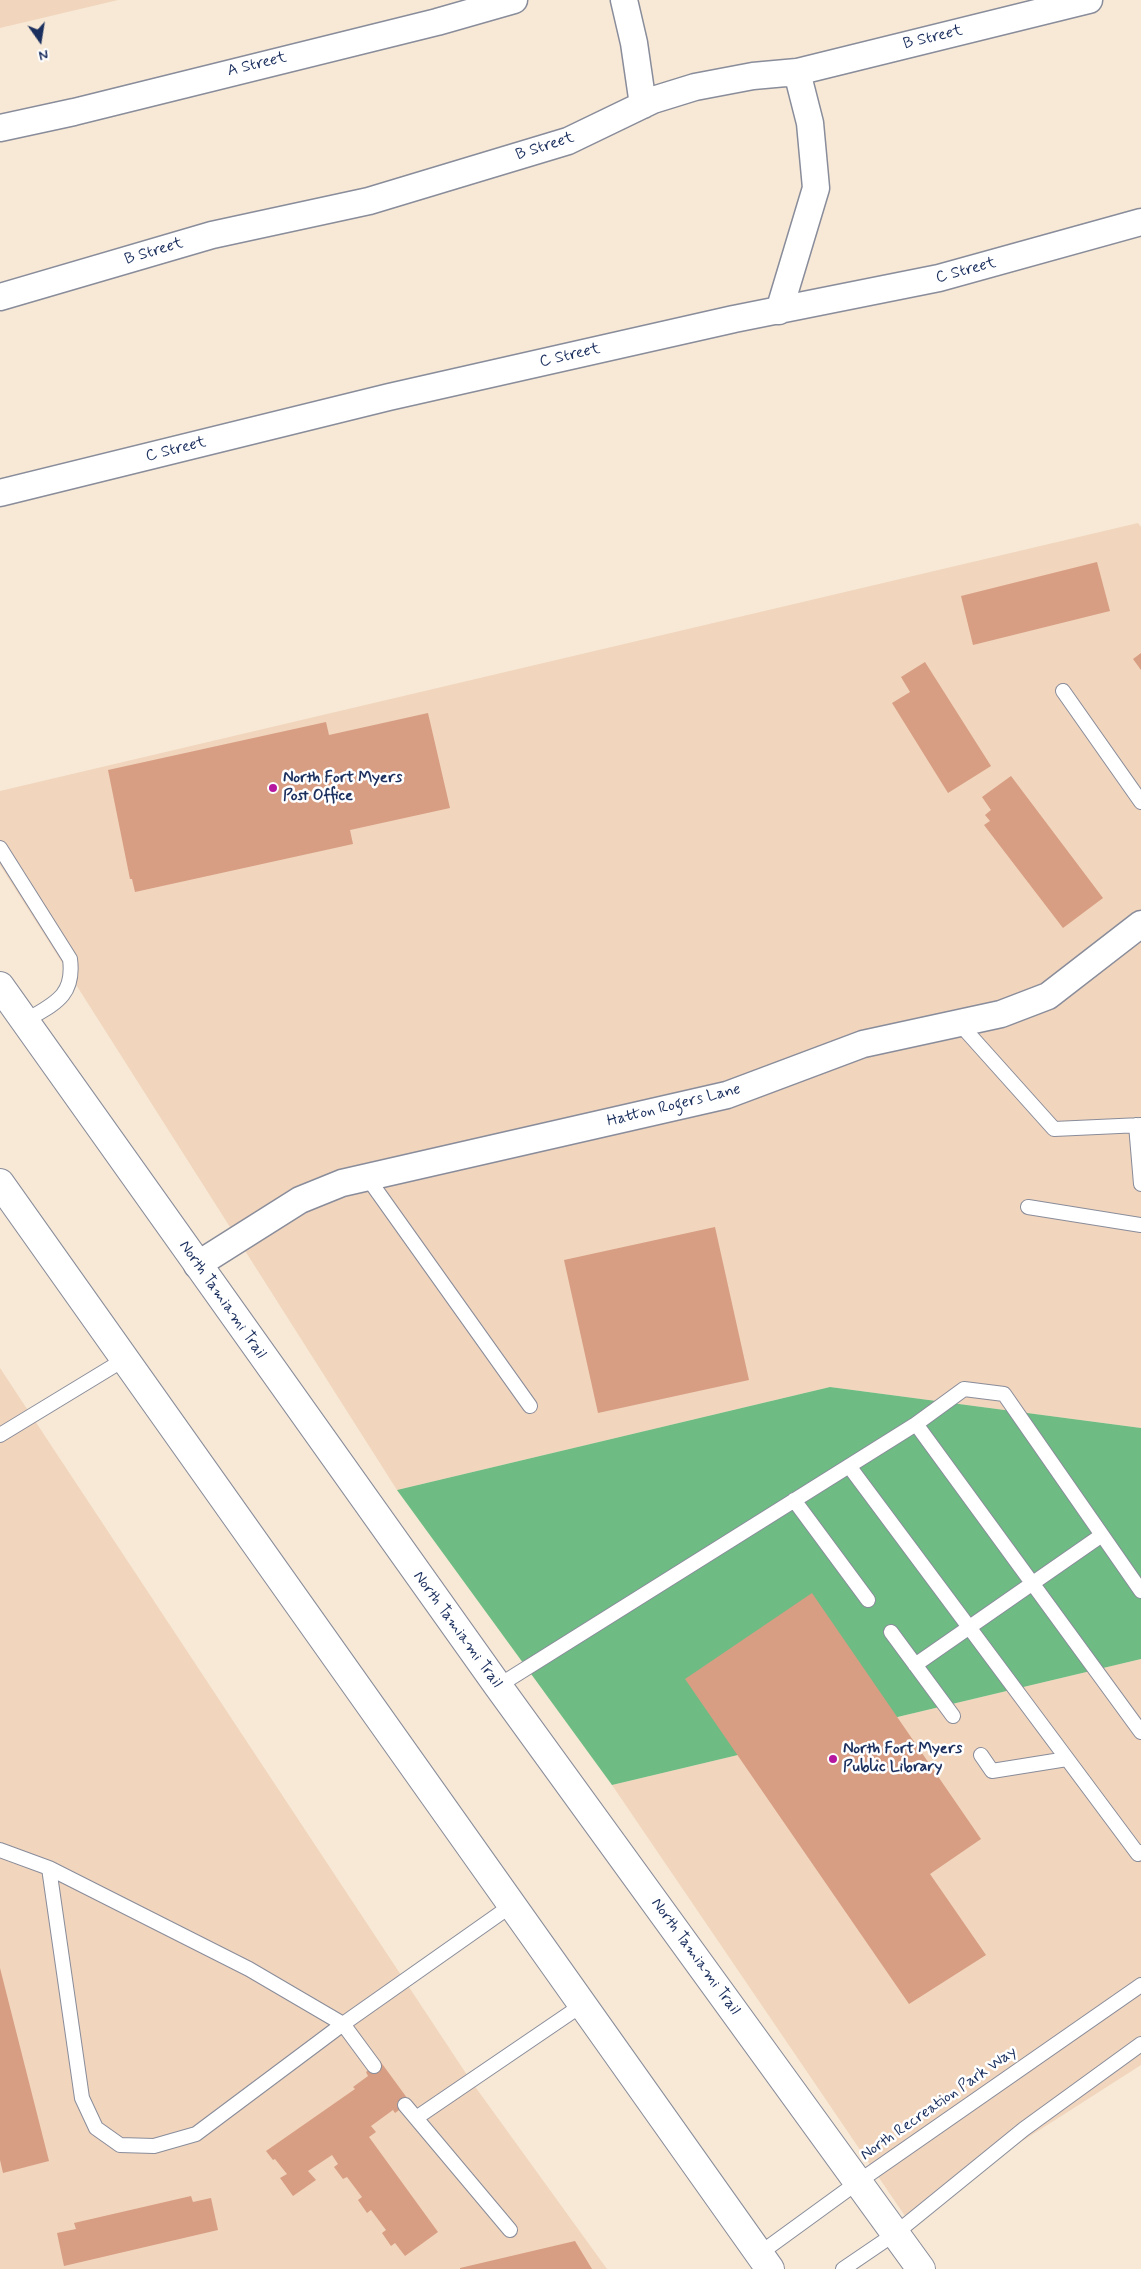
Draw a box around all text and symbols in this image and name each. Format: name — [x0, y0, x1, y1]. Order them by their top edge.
north arrow — [15, 15, 65, 65]
street label: B Street — [901, 21, 965, 55]
text: N — [37, 45, 50, 64]
street label: A Street — [225, 48, 289, 82]
street label: B Street — [513, 129, 577, 165]
street label: B Street — [122, 234, 186, 270]
street label: C Street — [934, 254, 998, 288]
street label: C Street — [538, 340, 602, 372]
street label: C Street — [144, 433, 208, 467]
place label: North Fort Myers Post Office — [283, 769, 402, 807]
marker: North Fort Myers Post Office — [267, 782, 279, 794]
street label: Hatton Rogers Lane — [605, 1080, 743, 1132]
street label: North Tamiami Trail — [174, 1237, 270, 1363]
street label: North Tamiami Trail — [408, 1568, 506, 1692]
place label: North Fort Myers Public Library — [843, 1740, 962, 1778]
marker: North Fort Myers Public Library — [827, 1753, 839, 1765]
street label: North Tamiami Trail — [646, 1895, 744, 2019]
street label: North Recreation Park Way — [857, 2043, 1021, 2165]

